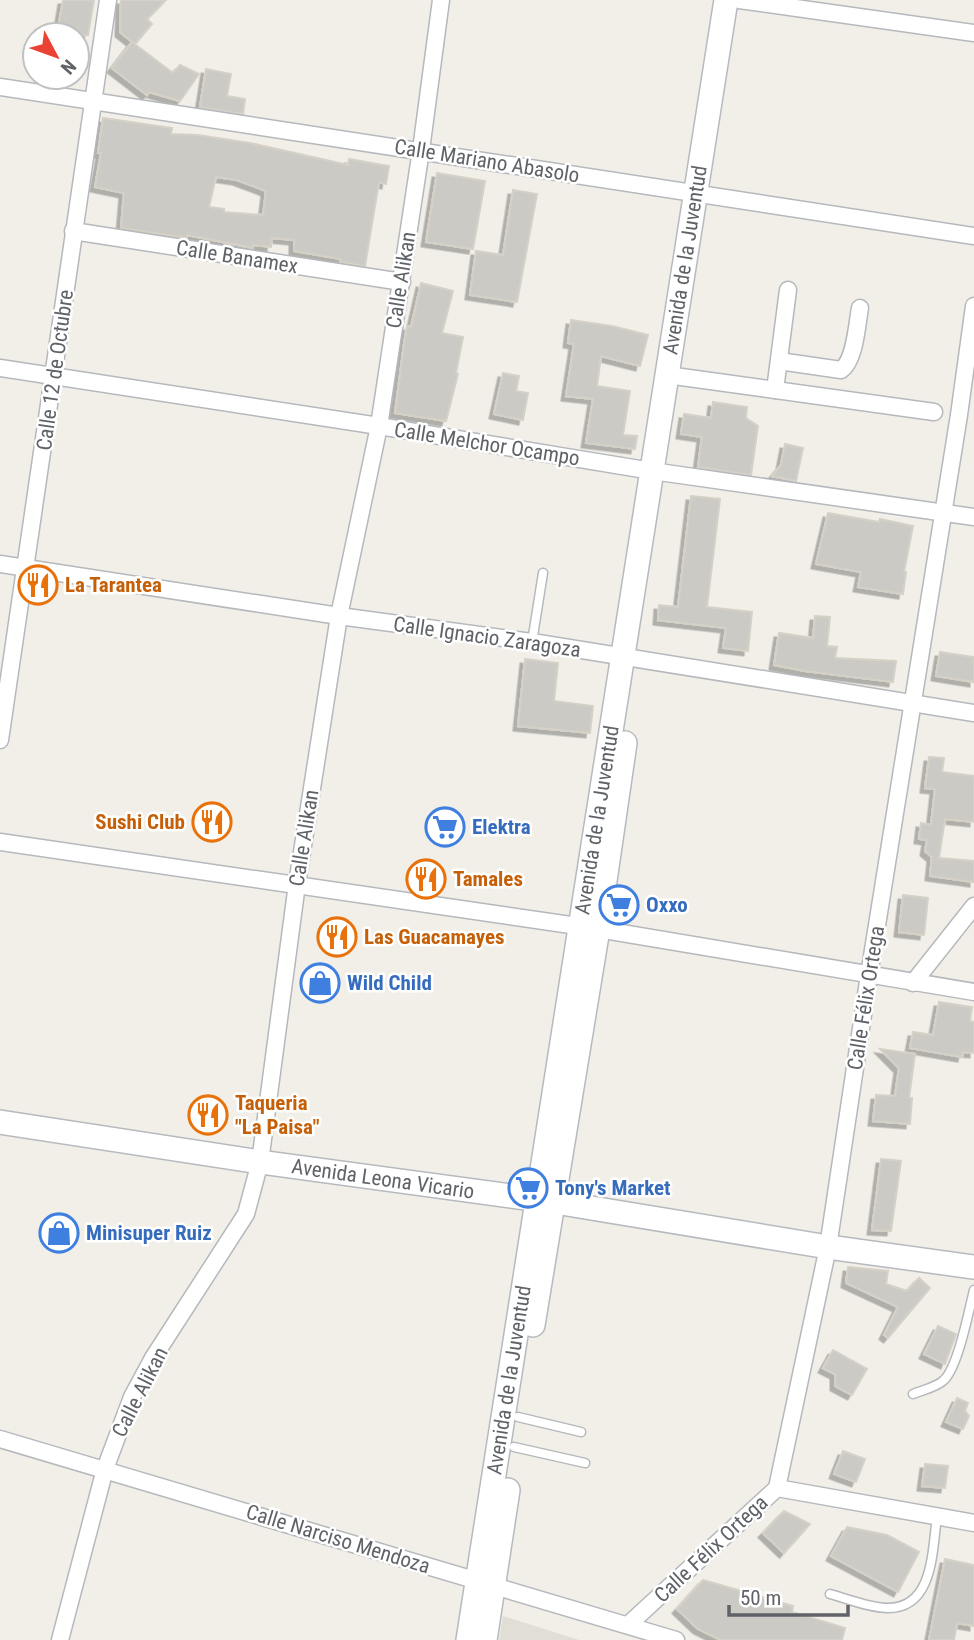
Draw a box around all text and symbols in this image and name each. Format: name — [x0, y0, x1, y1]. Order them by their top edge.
north arrow — [21, 21, 91, 91]
text: N — [56, 55, 81, 79]
street label: Calle Mariano Abasolo — [393, 135, 581, 187]
street label: Avenida de la Juventud — [658, 164, 712, 356]
street label: Calle Alikan — [382, 230, 420, 330]
street label: Calle Banamex — [174, 236, 300, 278]
street label: Calle 12 de Octubre — [32, 288, 78, 452]
street label: Calle Melchor Ocampo — [393, 417, 581, 471]
restaurant icon: La Tarantea — [17, 564, 59, 606]
place label: La Tarantea — [65, 573, 162, 597]
street label: Calle Ignacio Zaragoza — [392, 612, 582, 662]
street label: Avenida de la Juventud — [570, 724, 624, 916]
street label: Calle Alikan — [285, 788, 323, 888]
restaurant icon: Sushi Club — [191, 801, 233, 843]
supermarket icon: Elektra — [424, 806, 466, 848]
place label: Sushi Club — [95, 810, 185, 834]
place label: Elektra — [472, 815, 531, 839]
restaurant icon: Tamales — [405, 858, 447, 900]
place label: Tamales — [453, 867, 523, 891]
supermarket icon: Oxxo — [598, 884, 640, 926]
place label: Oxxo — [646, 893, 688, 917]
restaurant icon: Las Guacamayes — [316, 916, 358, 958]
street label: Calle Félix Ortega — [843, 924, 889, 1072]
place label: Las Guacamayes — [364, 925, 505, 949]
shop icon: Wild Child — [299, 962, 341, 1004]
place label: Wild Child — [347, 971, 432, 995]
place label: Taqueria "La Paisa" — [235, 1091, 320, 1139]
restaurant icon: Taqueria "La Paisa" — [187, 1094, 229, 1136]
street label: Avenida Leona Vicario — [290, 1154, 476, 1204]
supermarket icon: Tony's Market — [507, 1167, 549, 1209]
place label: Tony's Market — [555, 1176, 671, 1200]
shop icon: Minisuper Ruiz — [38, 1212, 80, 1254]
place label: Minisuper Ruiz — [86, 1221, 212, 1245]
street label: Avenida de la Juventud — [482, 1284, 536, 1476]
street label: Calle Alikan — [107, 1343, 173, 1441]
street label: Calle Félix Ortega — [650, 1491, 772, 1607]
street label: Calle Narciso Mendoza — [243, 1500, 433, 1578]
scale bar — [729, 1574, 848, 1618]
text: 50 m — [740, 1586, 781, 1610]

